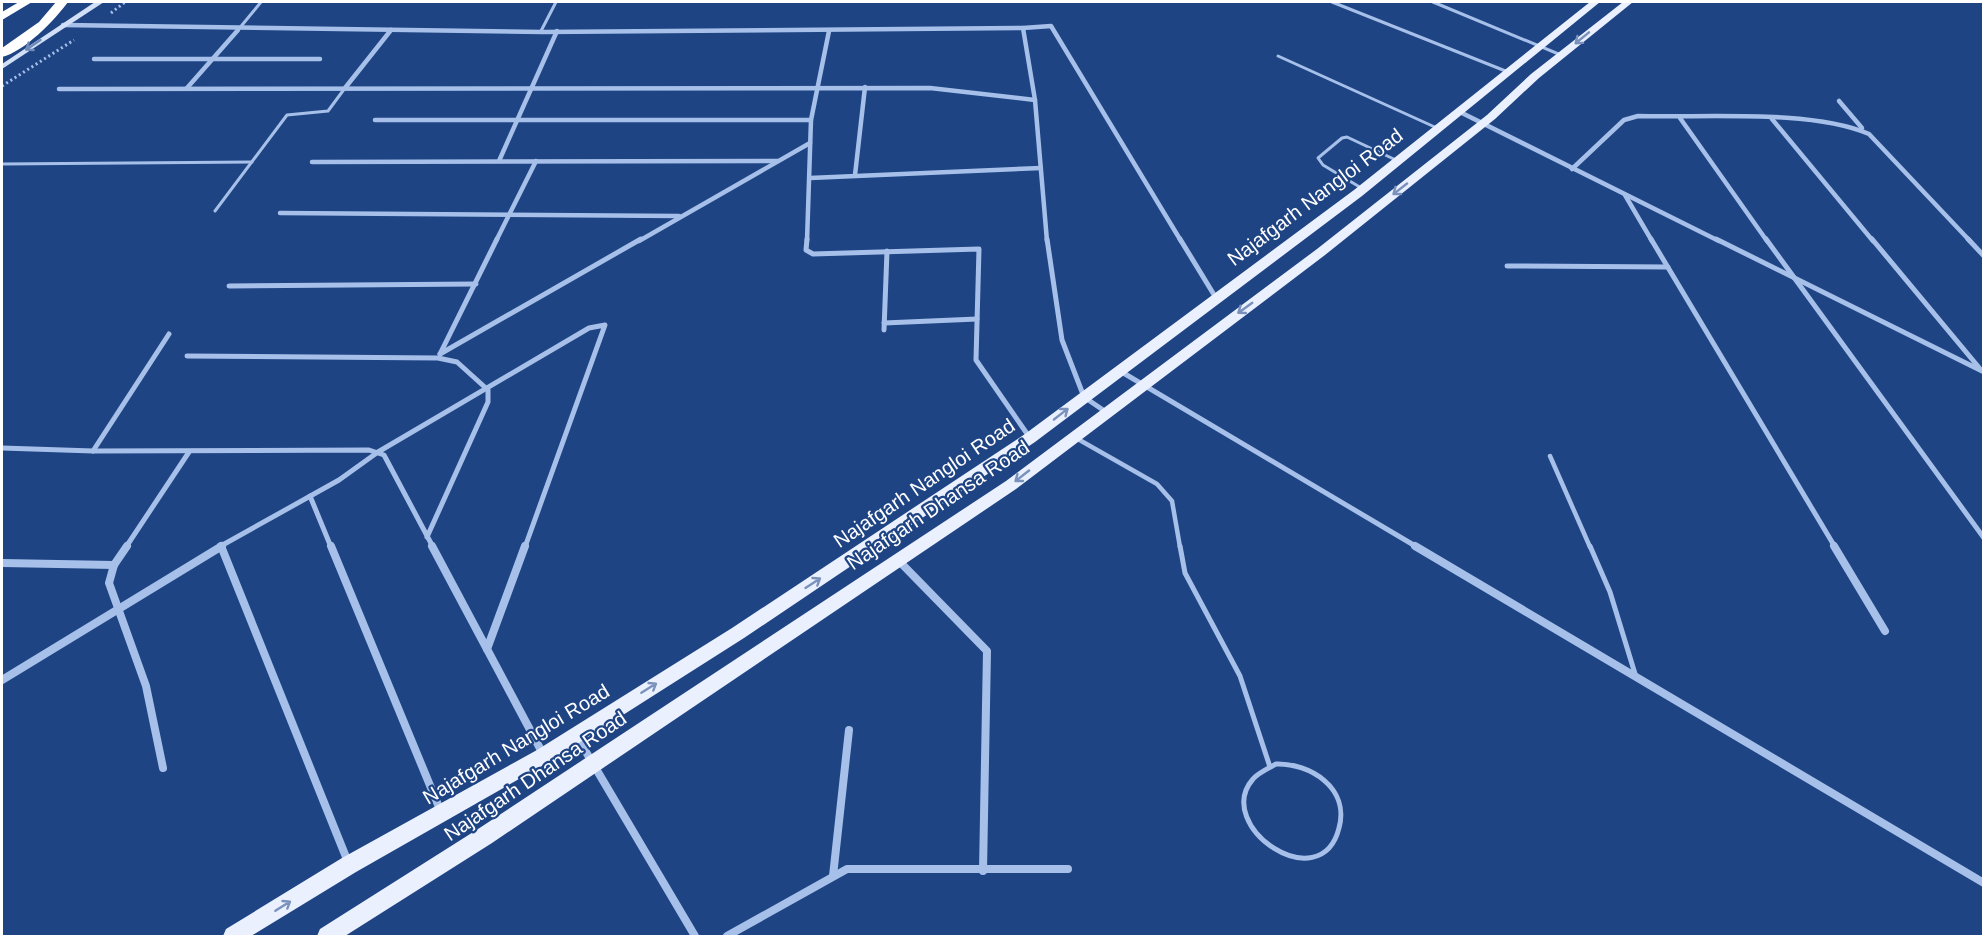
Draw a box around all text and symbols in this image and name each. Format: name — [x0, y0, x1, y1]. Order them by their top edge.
one-way arrow — [1574, 32, 1590, 45]
one-way arrow — [26, 39, 42, 51]
street label: Najafgarh Nangloi Road — [1223, 124, 1407, 270]
one-way arrow — [1392, 183, 1408, 196]
one-way arrow — [1237, 302, 1253, 314]
one-way arrow — [1053, 408, 1069, 420]
street label: Najafgarh Nangloi Road — [829, 414, 1019, 552]
street label: Najafgarh Dhansa Road — [843, 436, 1033, 574]
one-way arrow — [1014, 469, 1030, 482]
one-way arrow — [805, 577, 821, 589]
street label: Najafgarh Nangloi Road — [419, 680, 613, 808]
one-way arrow — [640, 682, 657, 694]
street label: Najafgarh Dhansa Road — [440, 707, 630, 845]
one-way arrow — [274, 899, 291, 911]

